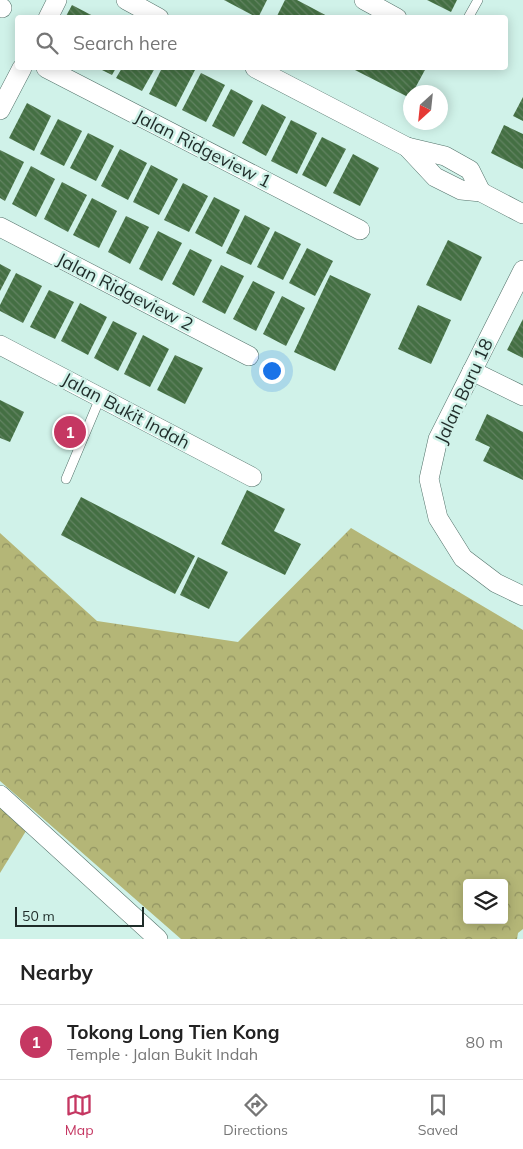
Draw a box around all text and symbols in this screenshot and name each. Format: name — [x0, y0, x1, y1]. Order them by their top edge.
search box — [15, 15, 508, 70]
icon: search — [33, 29, 61, 57]
text: Search here — [73, 31, 177, 55]
north arrow — [403, 85, 448, 130]
street label: Jalan Ridgeview 1 — [131, 104, 275, 193]
street label: Jalan Ridgeview 2 — [53, 247, 197, 336]
street label: Jalan Baru 18 — [429, 335, 498, 447]
your location — [259, 358, 285, 384]
street label: Jalan Bukit Indah — [58, 367, 194, 454]
pin: 1 — [54, 413, 86, 451]
map controls — [463, 879, 508, 924]
button: layers — [463, 879, 508, 924]
scale bar — [15, 904, 144, 927]
text: 50 m — [22, 907, 55, 925]
text: Nearby — [20, 959, 93, 985]
text: Tokong Long Tien Kong — [67, 1020, 280, 1044]
text: 1 — [31, 1032, 41, 1052]
text: 80 m — [466, 1032, 503, 1052]
text: Temple · Jalan Bukit Indah — [67, 1044, 258, 1064]
tab: Map — [65, 1091, 94, 1139]
tab: Directions — [223, 1091, 288, 1139]
tab: Saved — [418, 1091, 458, 1139]

